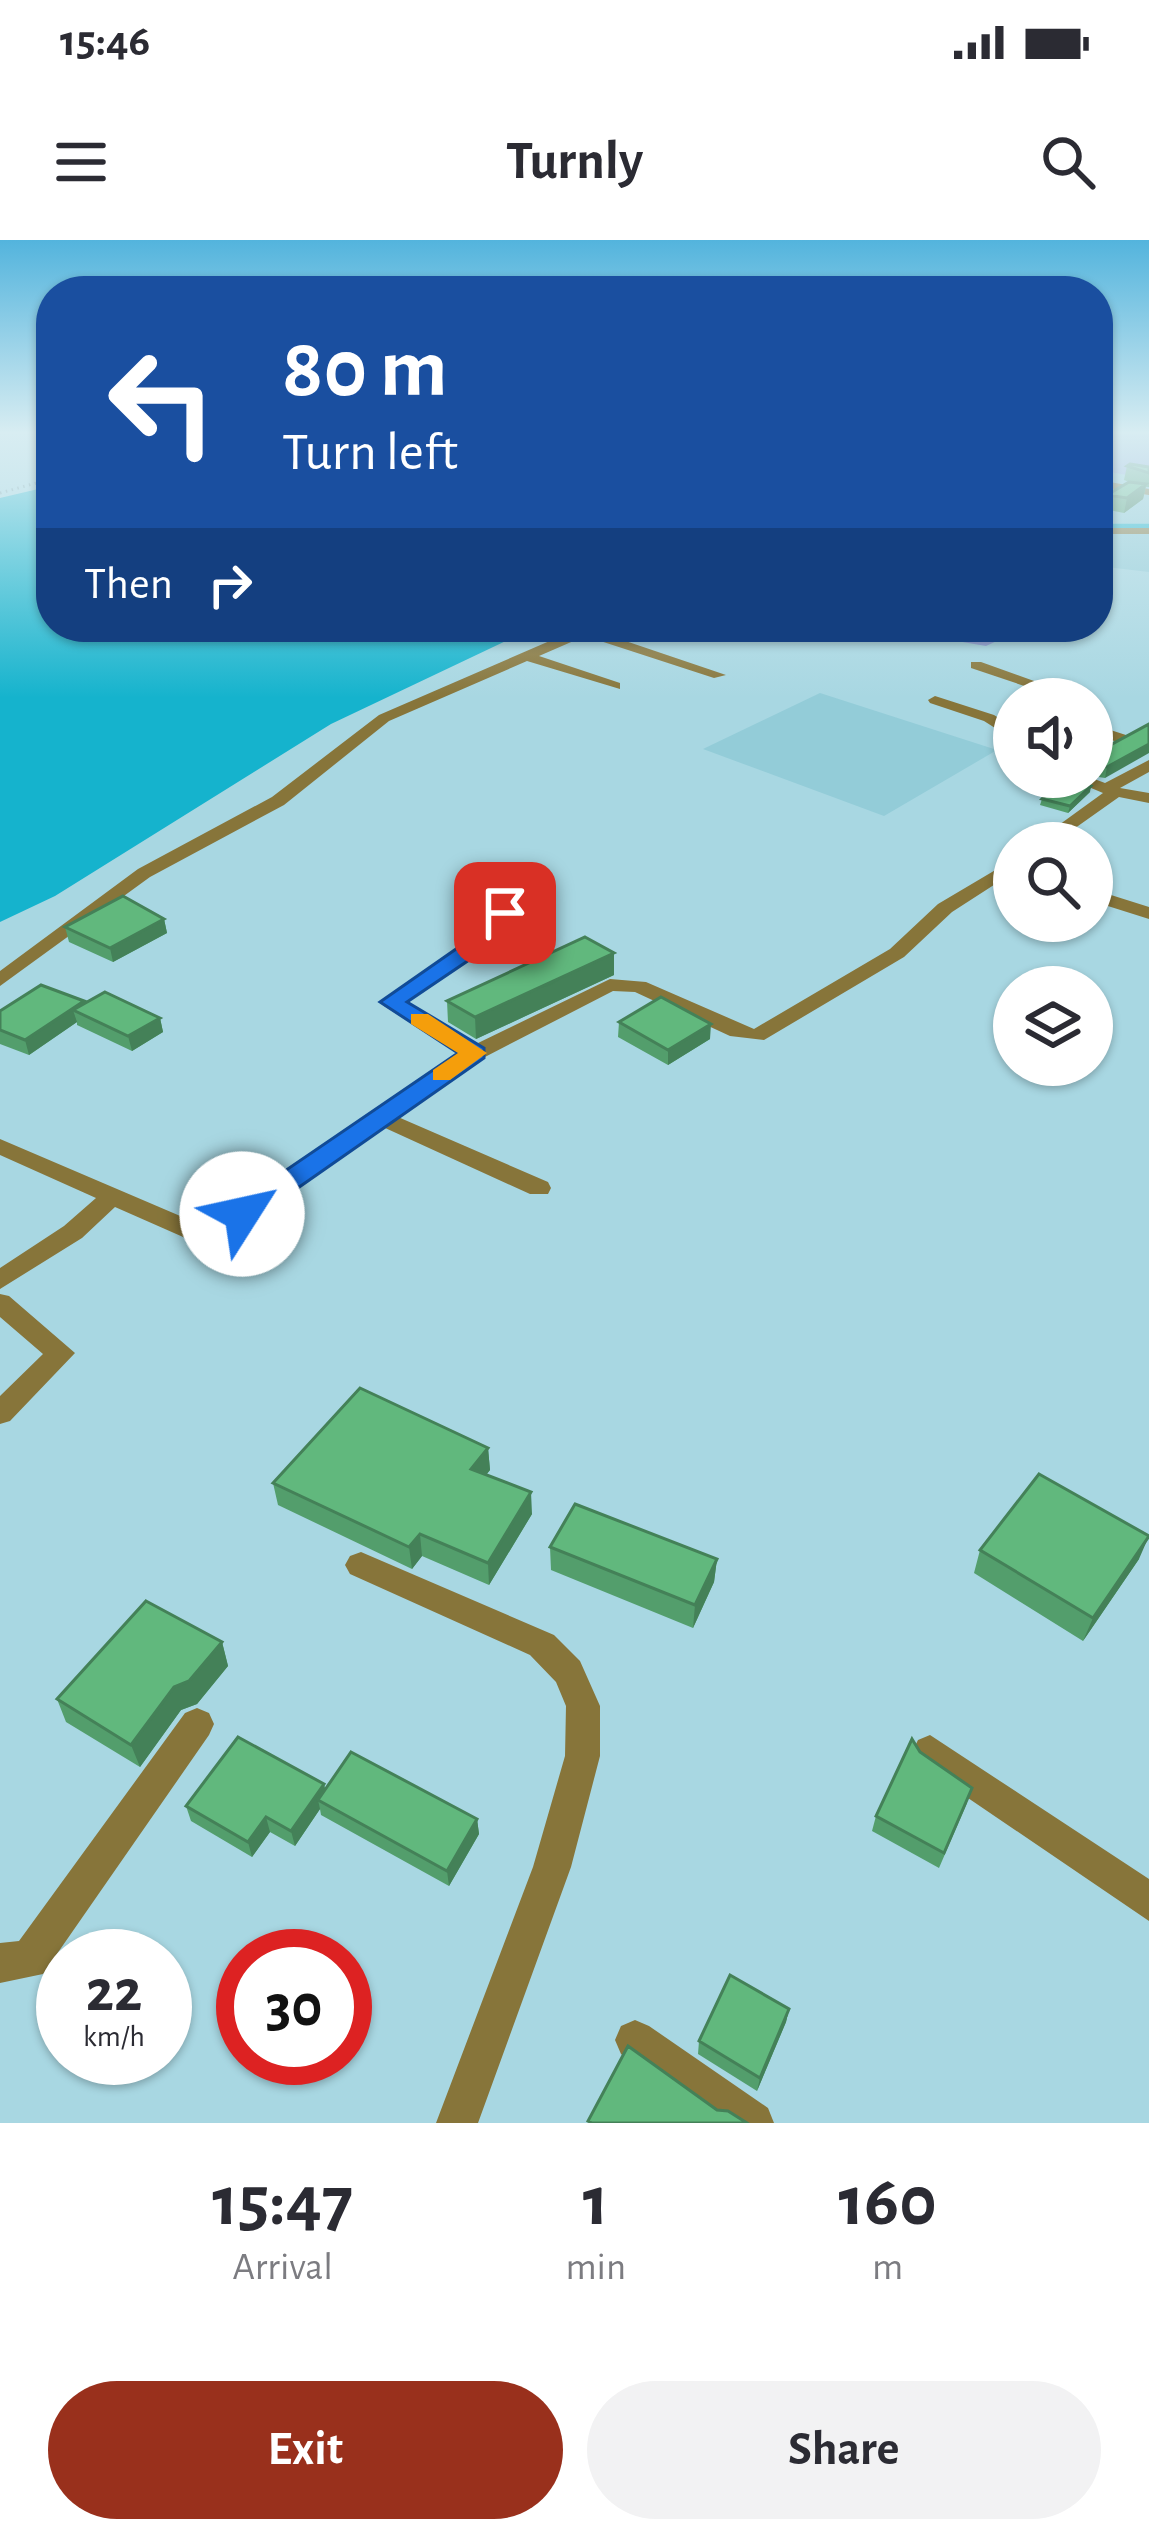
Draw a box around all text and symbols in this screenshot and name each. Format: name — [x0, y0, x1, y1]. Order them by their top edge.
text: 15:46 — [60, 19, 150, 64]
icon: menu — [48, 129, 114, 195]
icon: search — [1035, 129, 1101, 195]
text: Turnly — [506, 135, 643, 189]
icon: left — [84, 324, 240, 480]
text: 80 m — [282, 328, 448, 412]
text: Turn left — [282, 426, 458, 480]
icon: right — [197, 552, 263, 618]
text: Then — [84, 562, 173, 607]
map controls — [993, 678, 1113, 1086]
button: sound — [993, 678, 1113, 798]
button: search — [993, 822, 1113, 942]
pin — [454, 862, 556, 964]
icon: arrive — [472, 880, 538, 946]
button: layers — [993, 966, 1113, 1086]
position arrow — [179, 1151, 305, 1277]
speed limit sign: 30 — [216, 1929, 372, 2085]
text: 22 — [86, 1962, 142, 2022]
text: km/h — [83, 2022, 145, 2052]
text: 15:47 — [212, 2166, 353, 2238]
text: 1 — [583, 2166, 609, 2238]
text: 160 — [838, 2166, 937, 2238]
text: Arrival — [233, 2248, 333, 2287]
text: min — [565, 2248, 626, 2287]
text: m — [872, 2248, 903, 2287]
button: Exit — [48, 2381, 563, 2519]
button: Share — [587, 2381, 1101, 2519]

